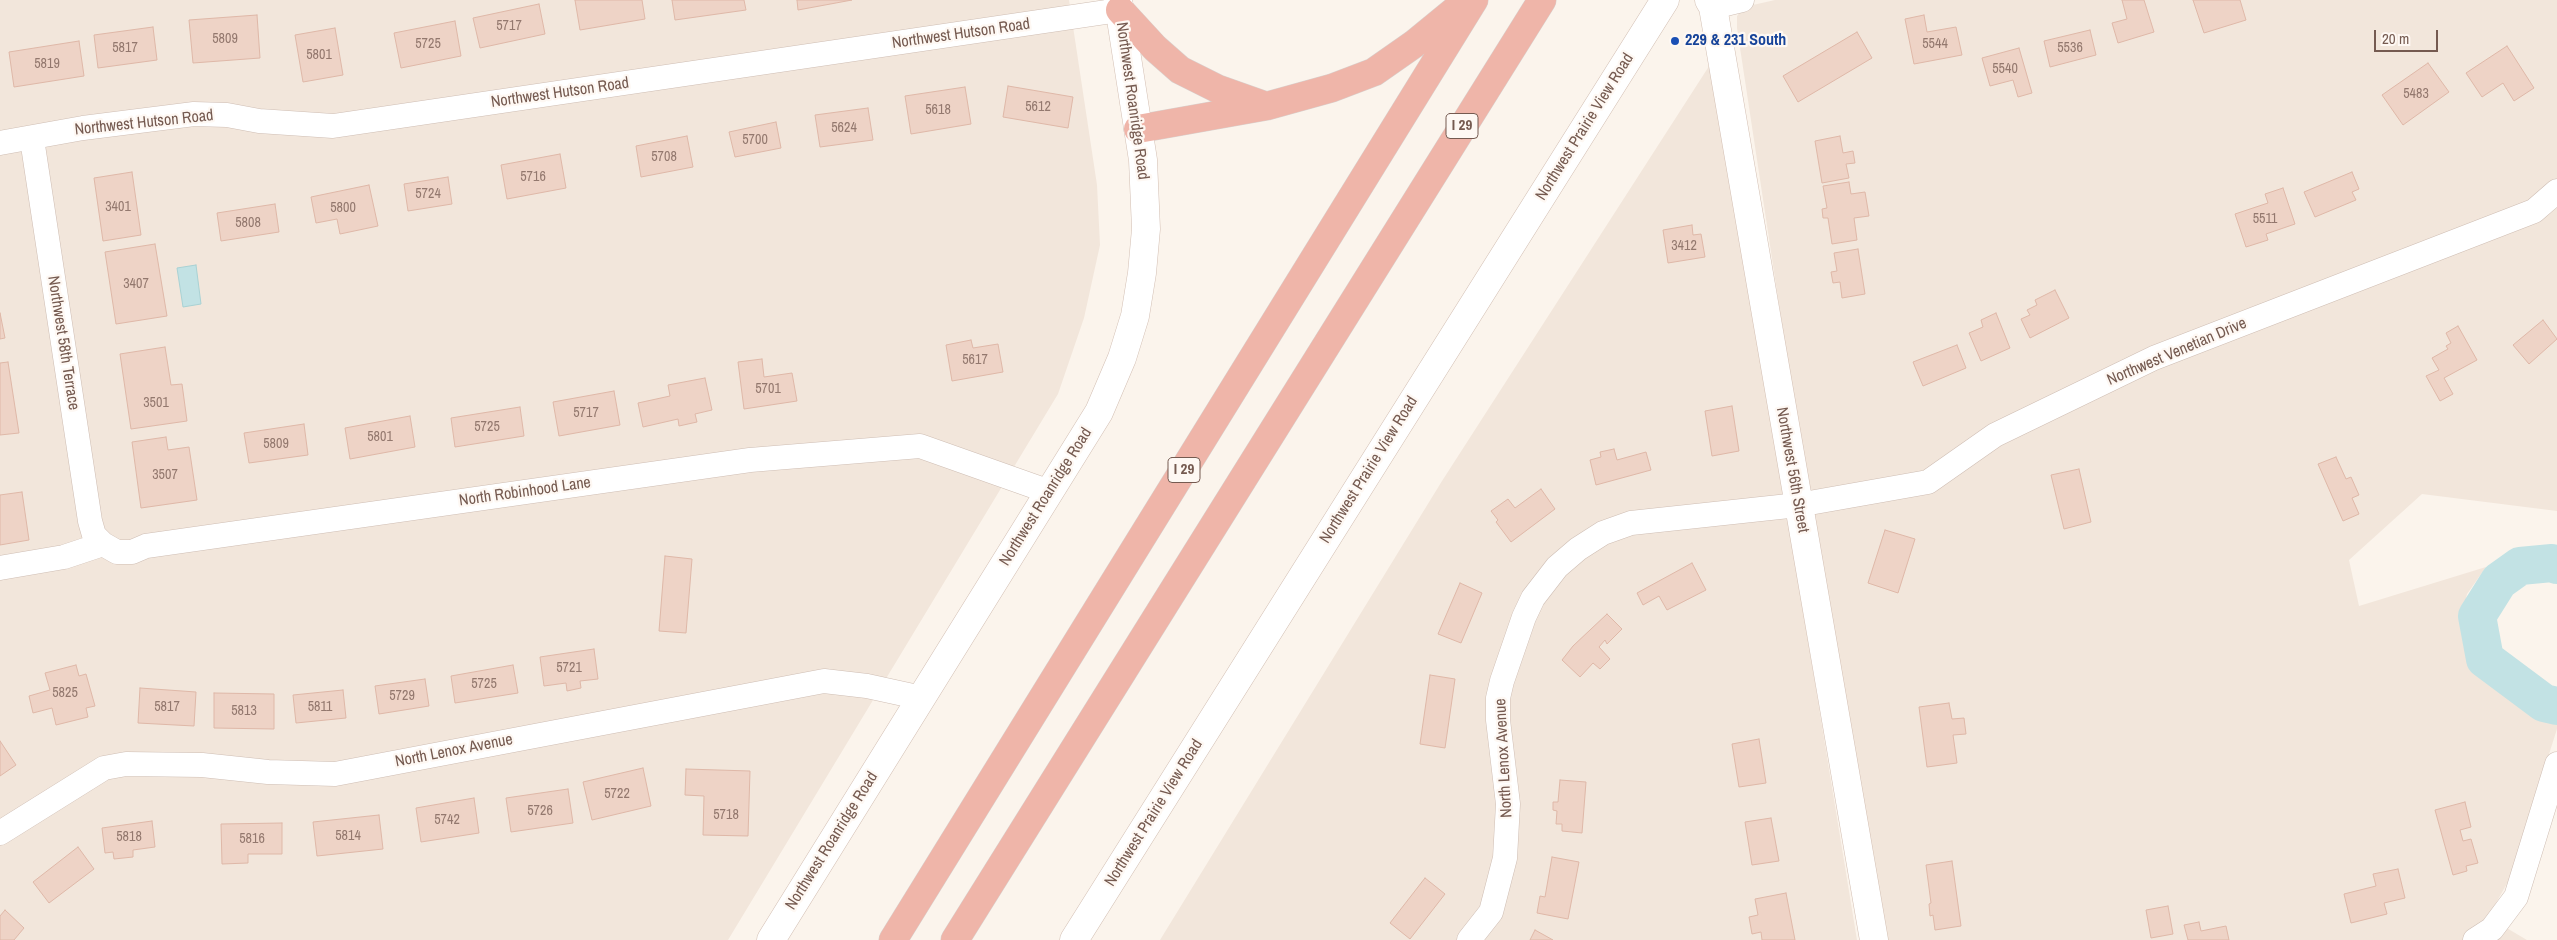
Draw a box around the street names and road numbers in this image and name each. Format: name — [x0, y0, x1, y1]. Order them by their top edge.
street label: Northwest Hutson Road — [891, 15, 1031, 53]
street label: Northwest Roanridge Road — [1111, 21, 1153, 181]
street label: Northwest Prairie View Road — [1532, 50, 1638, 204]
street label: Northwest Hutson Road — [490, 74, 630, 112]
street label: Northwest Hutson Road — [74, 106, 214, 140]
road number: I 29 — [1446, 114, 1478, 138]
street label: Northwest 58th Terrace — [43, 275, 83, 411]
street label: Northwest Venetian Drive — [2104, 314, 2250, 390]
street label: Northwest Prairie View Road — [1316, 393, 1422, 547]
street label: Northwest 56th Street — [1772, 406, 1812, 534]
street label: Northwest Roanridge Road — [996, 425, 1096, 569]
road number: I 29 — [1168, 458, 1200, 482]
street label: North Robinhood Lane — [458, 473, 592, 511]
street label: North Lenox Avenue — [1491, 698, 1517, 818]
street label: North Lenox Avenue — [394, 730, 514, 772]
street label: Northwest Prairie View Road — [1101, 736, 1207, 890]
street label: Northwest Roanridge Road — [782, 769, 882, 913]

